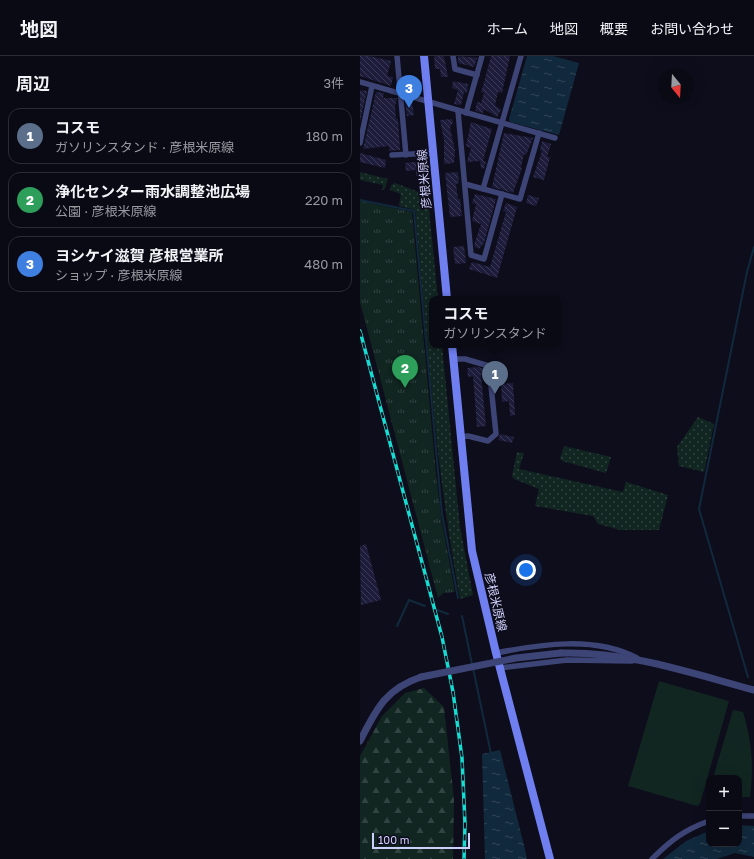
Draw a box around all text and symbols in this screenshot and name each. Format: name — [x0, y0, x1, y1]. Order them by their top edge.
text: 地図 — [20, 17, 58, 40]
text: ホーム — [486, 20, 528, 37]
text: 地図 — [550, 20, 578, 37]
text: 概要 — [600, 20, 628, 37]
text: お問い合わせ — [650, 20, 734, 37]
north arrow — [658, 68, 694, 104]
text: 周辺 — [16, 73, 50, 94]
text: 3件 — [323, 75, 344, 91]
pin: 3 — [396, 75, 422, 108]
text: コスモ — [55, 118, 100, 136]
text: 1 — [27, 128, 33, 144]
text: 180 m — [306, 128, 343, 144]
text: ガソリンスタンド · 彦根米原線 — [55, 139, 234, 155]
street label: 彦根米原線 — [414, 148, 434, 210]
text: 浄化センター雨水調整池広場 — [55, 182, 250, 200]
text: 2 — [26, 192, 34, 208]
text: 220 m — [305, 192, 343, 208]
text: 公園 · 彦根米原線 — [55, 203, 156, 219]
text: ヨシケイ滋賀 彦根営業所 — [55, 246, 223, 264]
text: 3 — [26, 256, 34, 272]
text: 480 m — [304, 256, 343, 272]
text: ショップ · 彦根米原線 — [55, 267, 182, 283]
popup — [429, 296, 561, 348]
text: コスモ — [443, 304, 488, 322]
text: ガソリンスタンド — [443, 325, 547, 341]
pin: 2 — [392, 355, 418, 388]
pin: 1 — [482, 361, 508, 394]
your location — [516, 560, 536, 580]
street label: 彦根米原線 — [482, 571, 510, 633]
map controls — [706, 775, 742, 847]
button: + — [706, 775, 742, 811]
button: − — [706, 811, 742, 847]
scale bar — [372, 831, 470, 850]
text: 100 m — [378, 833, 409, 846]

